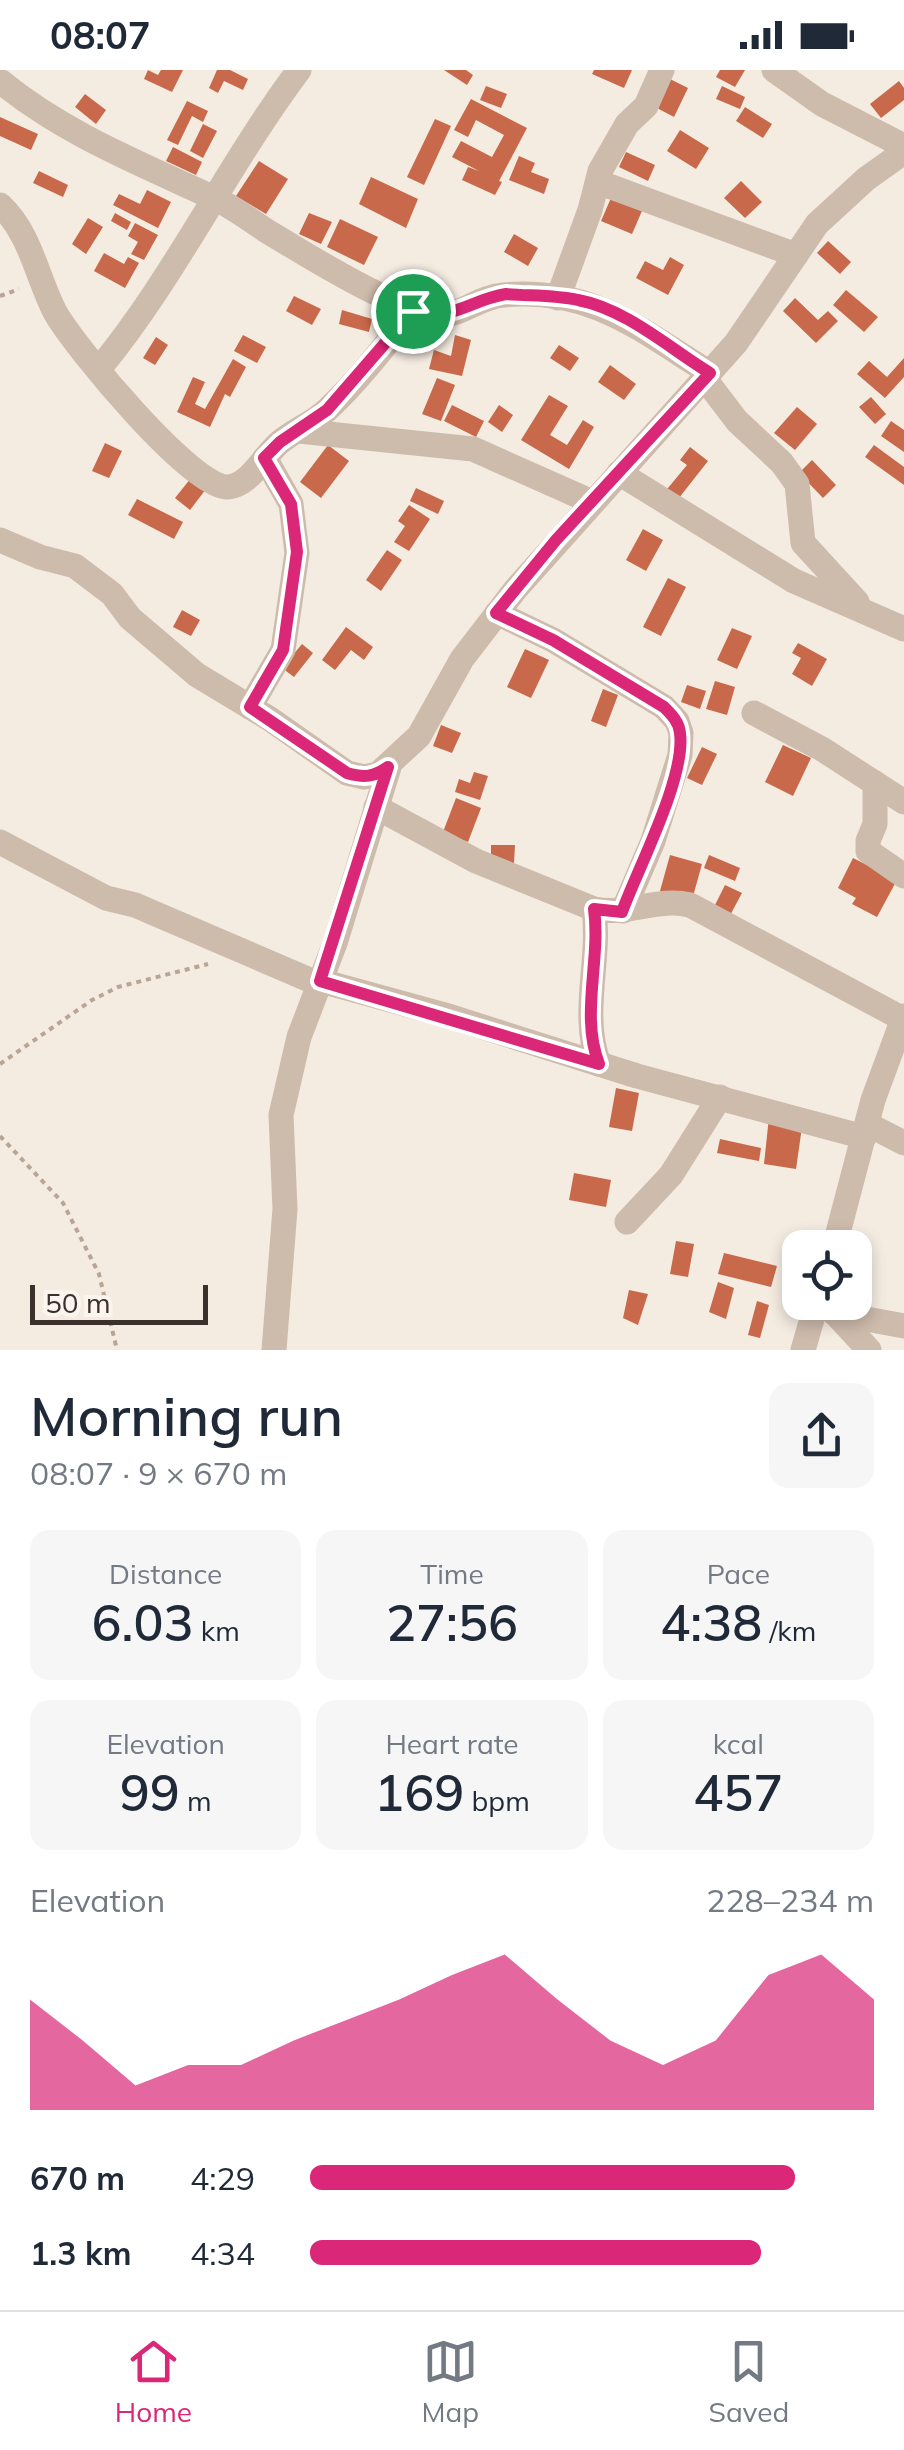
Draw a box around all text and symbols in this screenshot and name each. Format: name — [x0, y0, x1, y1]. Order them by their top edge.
text: 08:07 — [50, 11, 151, 59]
pin — [371, 269, 456, 354]
icon: arrive — [386, 284, 441, 339]
map controls — [782, 1230, 872, 1320]
button: locate — [782, 1230, 872, 1320]
scale bar — [30, 1280, 208, 1324]
text: 50 m — [45, 1285, 111, 1320]
text: Morning run — [30, 1381, 343, 1450]
button: share — [769, 1383, 874, 1488]
text: 08:07 · 9 × 670 m — [30, 1453, 287, 1493]
text: Distance — [109, 1556, 222, 1591]
text: Time — [420, 1556, 484, 1591]
text: Pace — [707, 1556, 770, 1591]
text: 6.03 — [92, 1591, 193, 1654]
text: 27:56 — [386, 1591, 518, 1654]
text: 4:38 — [660, 1591, 762, 1654]
text: km — [193, 1613, 240, 1648]
text: /km — [762, 1613, 816, 1648]
text: Elevation — [106, 1726, 225, 1761]
text: Heart rate — [385, 1726, 519, 1761]
text: kcal — [713, 1726, 764, 1761]
text: 99 — [120, 1761, 180, 1824]
text: 169 — [374, 1761, 464, 1824]
text: 457 — [693, 1761, 783, 1824]
text: m — [180, 1783, 212, 1818]
text: bpm — [464, 1783, 530, 1818]
text: Elevation — [30, 1880, 165, 1920]
text: 228–234 m — [706, 1880, 874, 1920]
text: 670 m — [30, 2158, 125, 2198]
text: 4:29 — [190, 2158, 255, 2198]
text: 1.3 km — [30, 2233, 132, 2273]
text: 4:34 — [190, 2233, 255, 2273]
tab: Home — [115, 2334, 192, 2429]
tab: Map — [421, 2334, 479, 2429]
tab: Saved — [708, 2334, 789, 2429]

